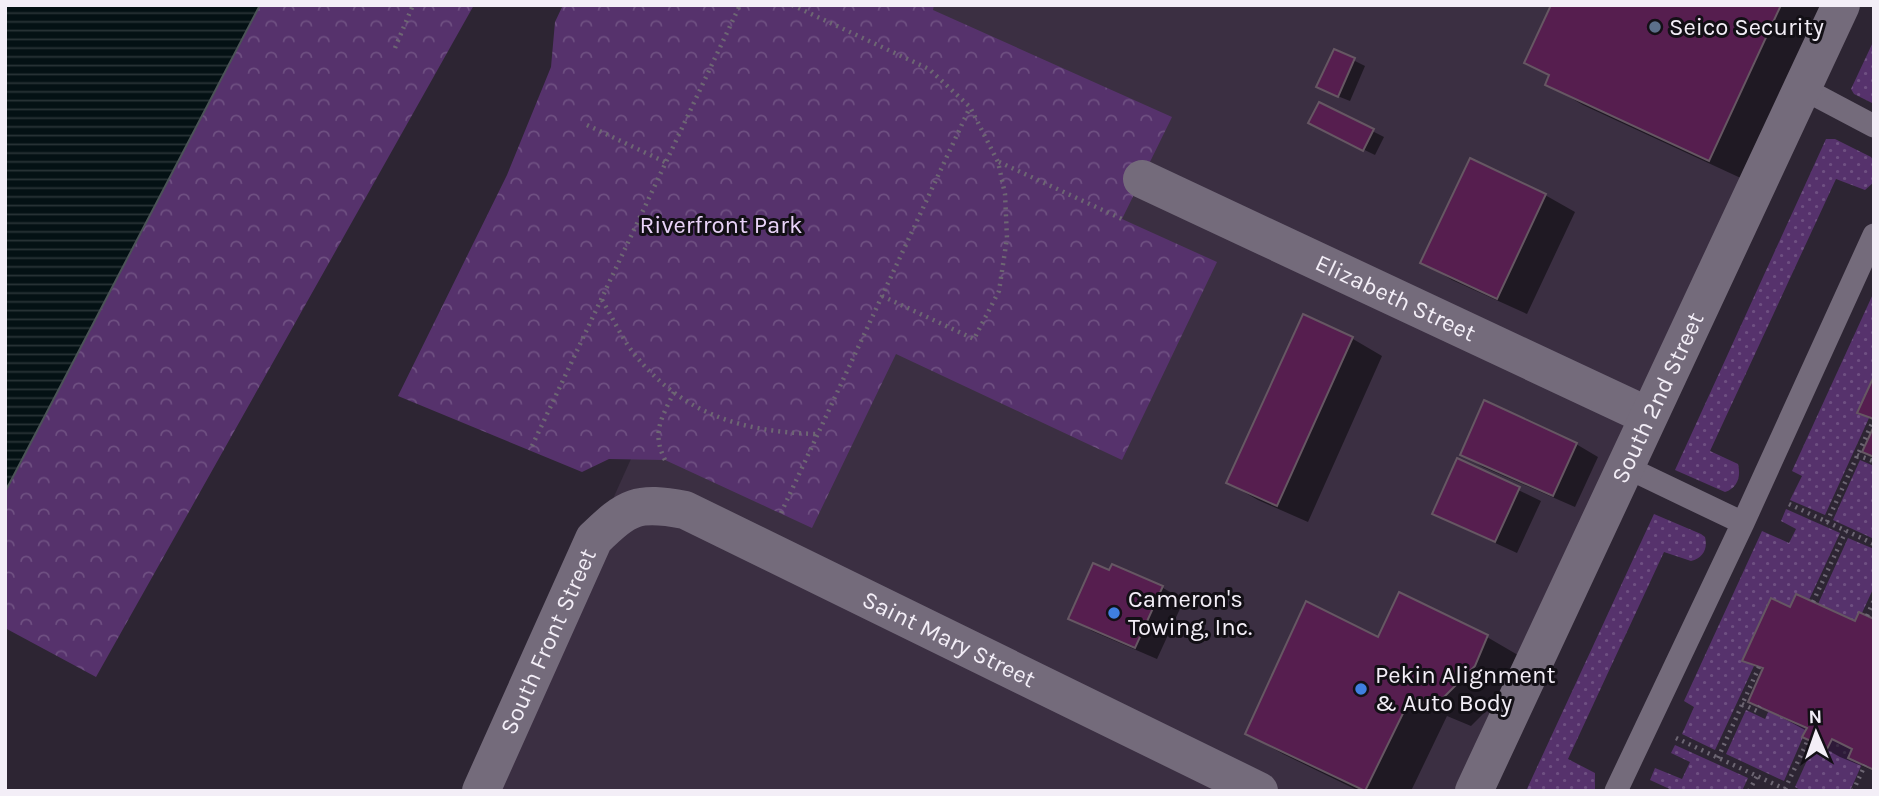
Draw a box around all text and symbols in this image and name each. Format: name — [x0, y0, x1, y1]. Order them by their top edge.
place label: Seico Security — [1669, 13, 1824, 41]
marker: Seico Security — [1647, 19, 1663, 35]
park label: Riverfront Park — [640, 211, 802, 239]
street label: Elizabeth Street — [1311, 248, 1480, 347]
street label: South 2nd Street — [1606, 308, 1710, 488]
street label: South Front Street — [494, 544, 602, 739]
street label: Saint Mary Street — [858, 585, 1040, 693]
place label: Cameron's Towing, Inc. — [1128, 585, 1252, 641]
marker: Cameron's Towing, Inc. — [1106, 605, 1122, 621]
place label: Pekin Alignment & Auto Body — [1375, 661, 1555, 717]
marker: Pekin Alignment & Auto Body — [1353, 681, 1369, 697]
north arrow — [1781, 698, 1851, 768]
text: N — [1808, 706, 1823, 728]

